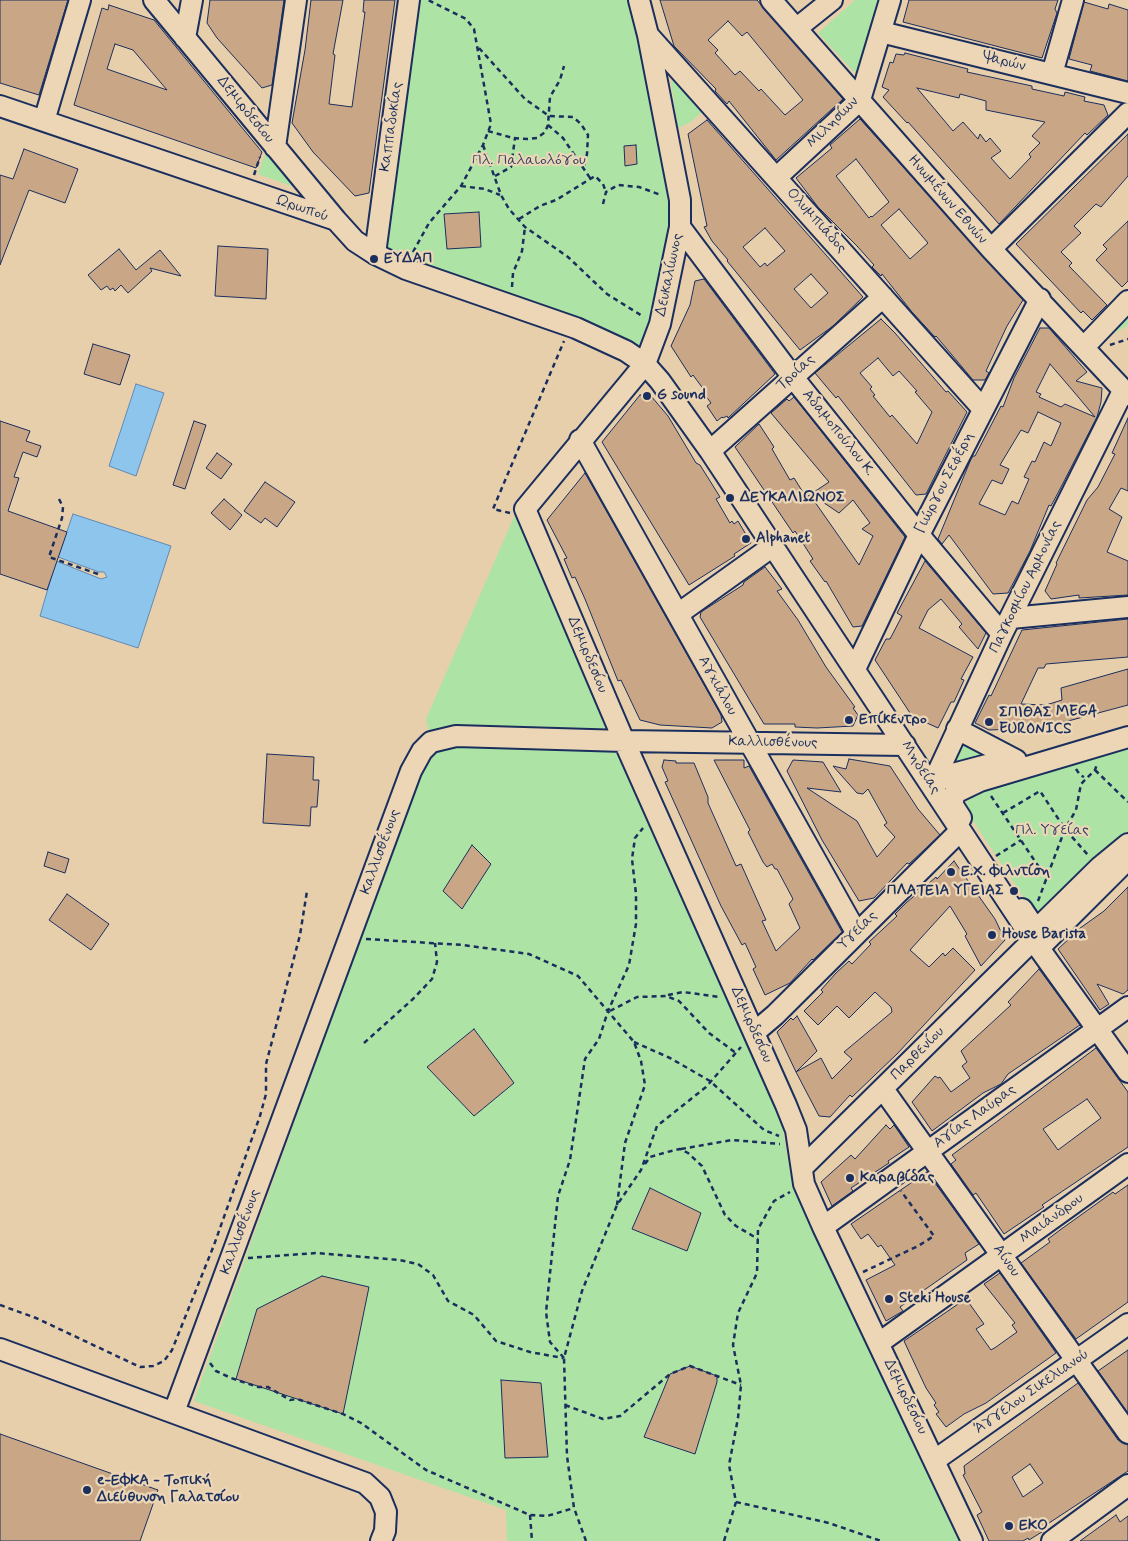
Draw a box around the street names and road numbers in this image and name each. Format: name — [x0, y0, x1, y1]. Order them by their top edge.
street label: Ψαρών — [981, 48, 1027, 76]
street label: Δεμιρδεσίου — [212, 73, 278, 147]
street label: Καππαδοκίας — [377, 81, 407, 173]
street label: Μιλησίων — [803, 93, 863, 153]
street label: Ηνωμένων Εθνών — [903, 152, 991, 248]
street label: Ολυμπιάδος — [782, 185, 850, 257]
street label: Ωρωπού — [273, 192, 331, 226]
street label: Δευκαλίωνος — [652, 232, 688, 318]
street label: Τροίας — [773, 351, 819, 395]
street label: Αδαμοπούλου Κ. — [798, 386, 878, 480]
street label: Γιώργου Σεφέρη — [912, 429, 978, 537]
street label: Παγκοσμίου Αρμονίας — [986, 518, 1066, 656]
street label: Δεμιρδεσίου — [563, 614, 611, 696]
street label: Αγχιάλου — [693, 653, 741, 719]
street label: Καλλισθένους — [728, 733, 818, 753]
street label: Μηδείας — [896, 738, 944, 798]
street label: Καλλισθένους — [357, 807, 405, 897]
street label: Υγείας — [835, 908, 881, 954]
street label: Δεμιρδεσίου — [726, 984, 776, 1066]
street label: Παρθενίου — [887, 1023, 949, 1085]
street label: Αγίας Λαύρας — [930, 1081, 1020, 1153]
street label: Καλλισθένους — [217, 1187, 265, 1277]
street label: Μαιάνδρου — [1017, 1190, 1087, 1248]
street label: Αίνου — [989, 1241, 1023, 1281]
street label: Άγγελου Σικελιανού — [971, 1346, 1093, 1438]
street label: Δεμιρδεσίου — [879, 1356, 931, 1438]

